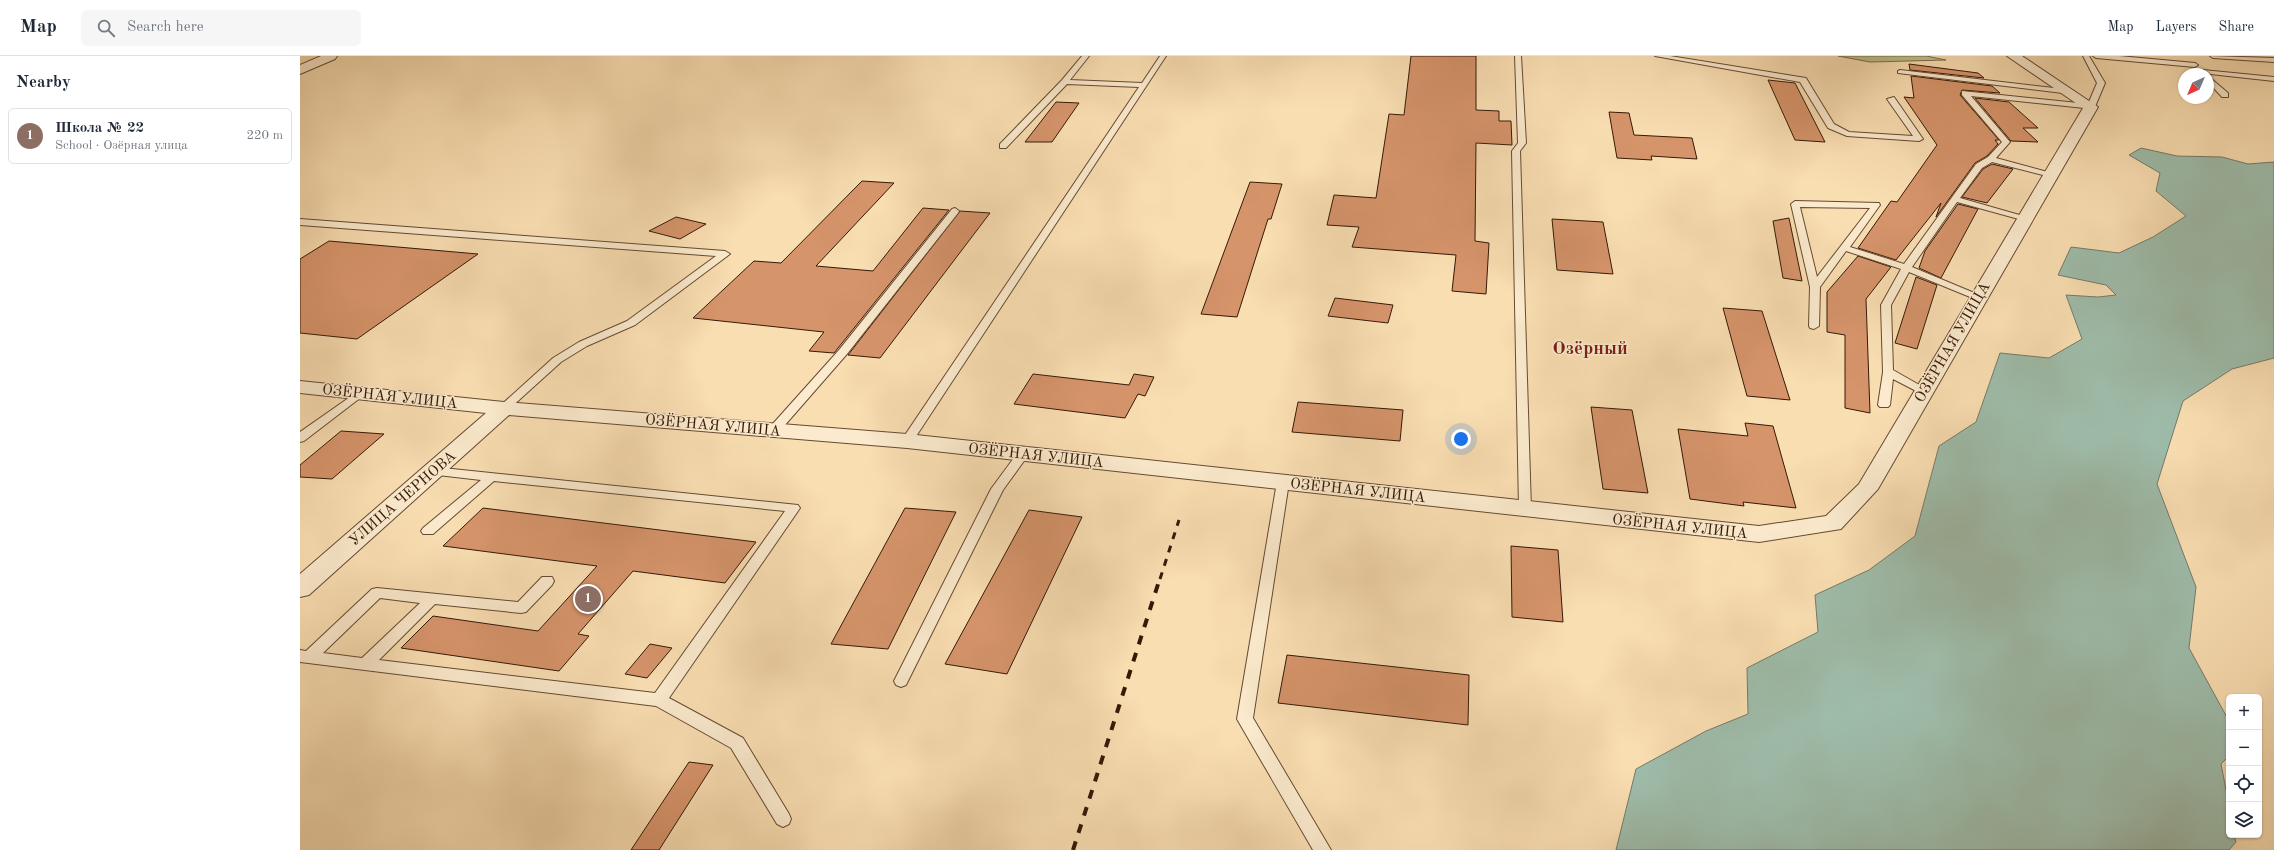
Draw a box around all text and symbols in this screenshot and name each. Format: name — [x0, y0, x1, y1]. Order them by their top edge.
search box — [81, 10, 361, 46]
icon: search — [95, 17, 117, 39]
text: Map — [20, 18, 57, 37]
text: Search here — [127, 20, 204, 35]
text: Map — [2108, 20, 2134, 34]
text: Layers — [2156, 20, 2197, 34]
text: Share — [2219, 20, 2254, 34]
north arrow — [2178, 68, 2214, 104]
text: Nearby — [16, 74, 71, 91]
text: Школа № 22 — [55, 121, 144, 136]
text: 1 — [26, 129, 34, 142]
text: 220 m — [246, 129, 283, 142]
text: School · Озёрная улица — [55, 139, 188, 152]
street label: ОЗЁРНАЯ УЛИЦА — [1910, 278, 1994, 405]
district label: Озёрный — [1552, 340, 1628, 359]
street label: ОЗЁРНАЯ УЛИЦА — [321, 380, 459, 412]
street label: ОЗЁРНАЯ УЛИЦА — [644, 410, 782, 440]
your location — [1451, 429, 1471, 449]
street label: ОЗЁРНАЯ УЛИЦА — [967, 439, 1105, 471]
street label: УЛИЦА ЧЕРНОВА — [347, 448, 460, 549]
street label: ОЗЁРНАЯ УЛИЦА — [1289, 474, 1427, 506]
street label: ОЗЁРНАЯ УЛИЦА — [1611, 510, 1749, 542]
pin: 1 — [575, 584, 601, 614]
map controls — [2226, 694, 2262, 838]
button: + — [2226, 694, 2262, 730]
button: − — [2226, 730, 2262, 766]
button: locate — [2226, 766, 2262, 802]
button: layers — [2226, 802, 2262, 838]

